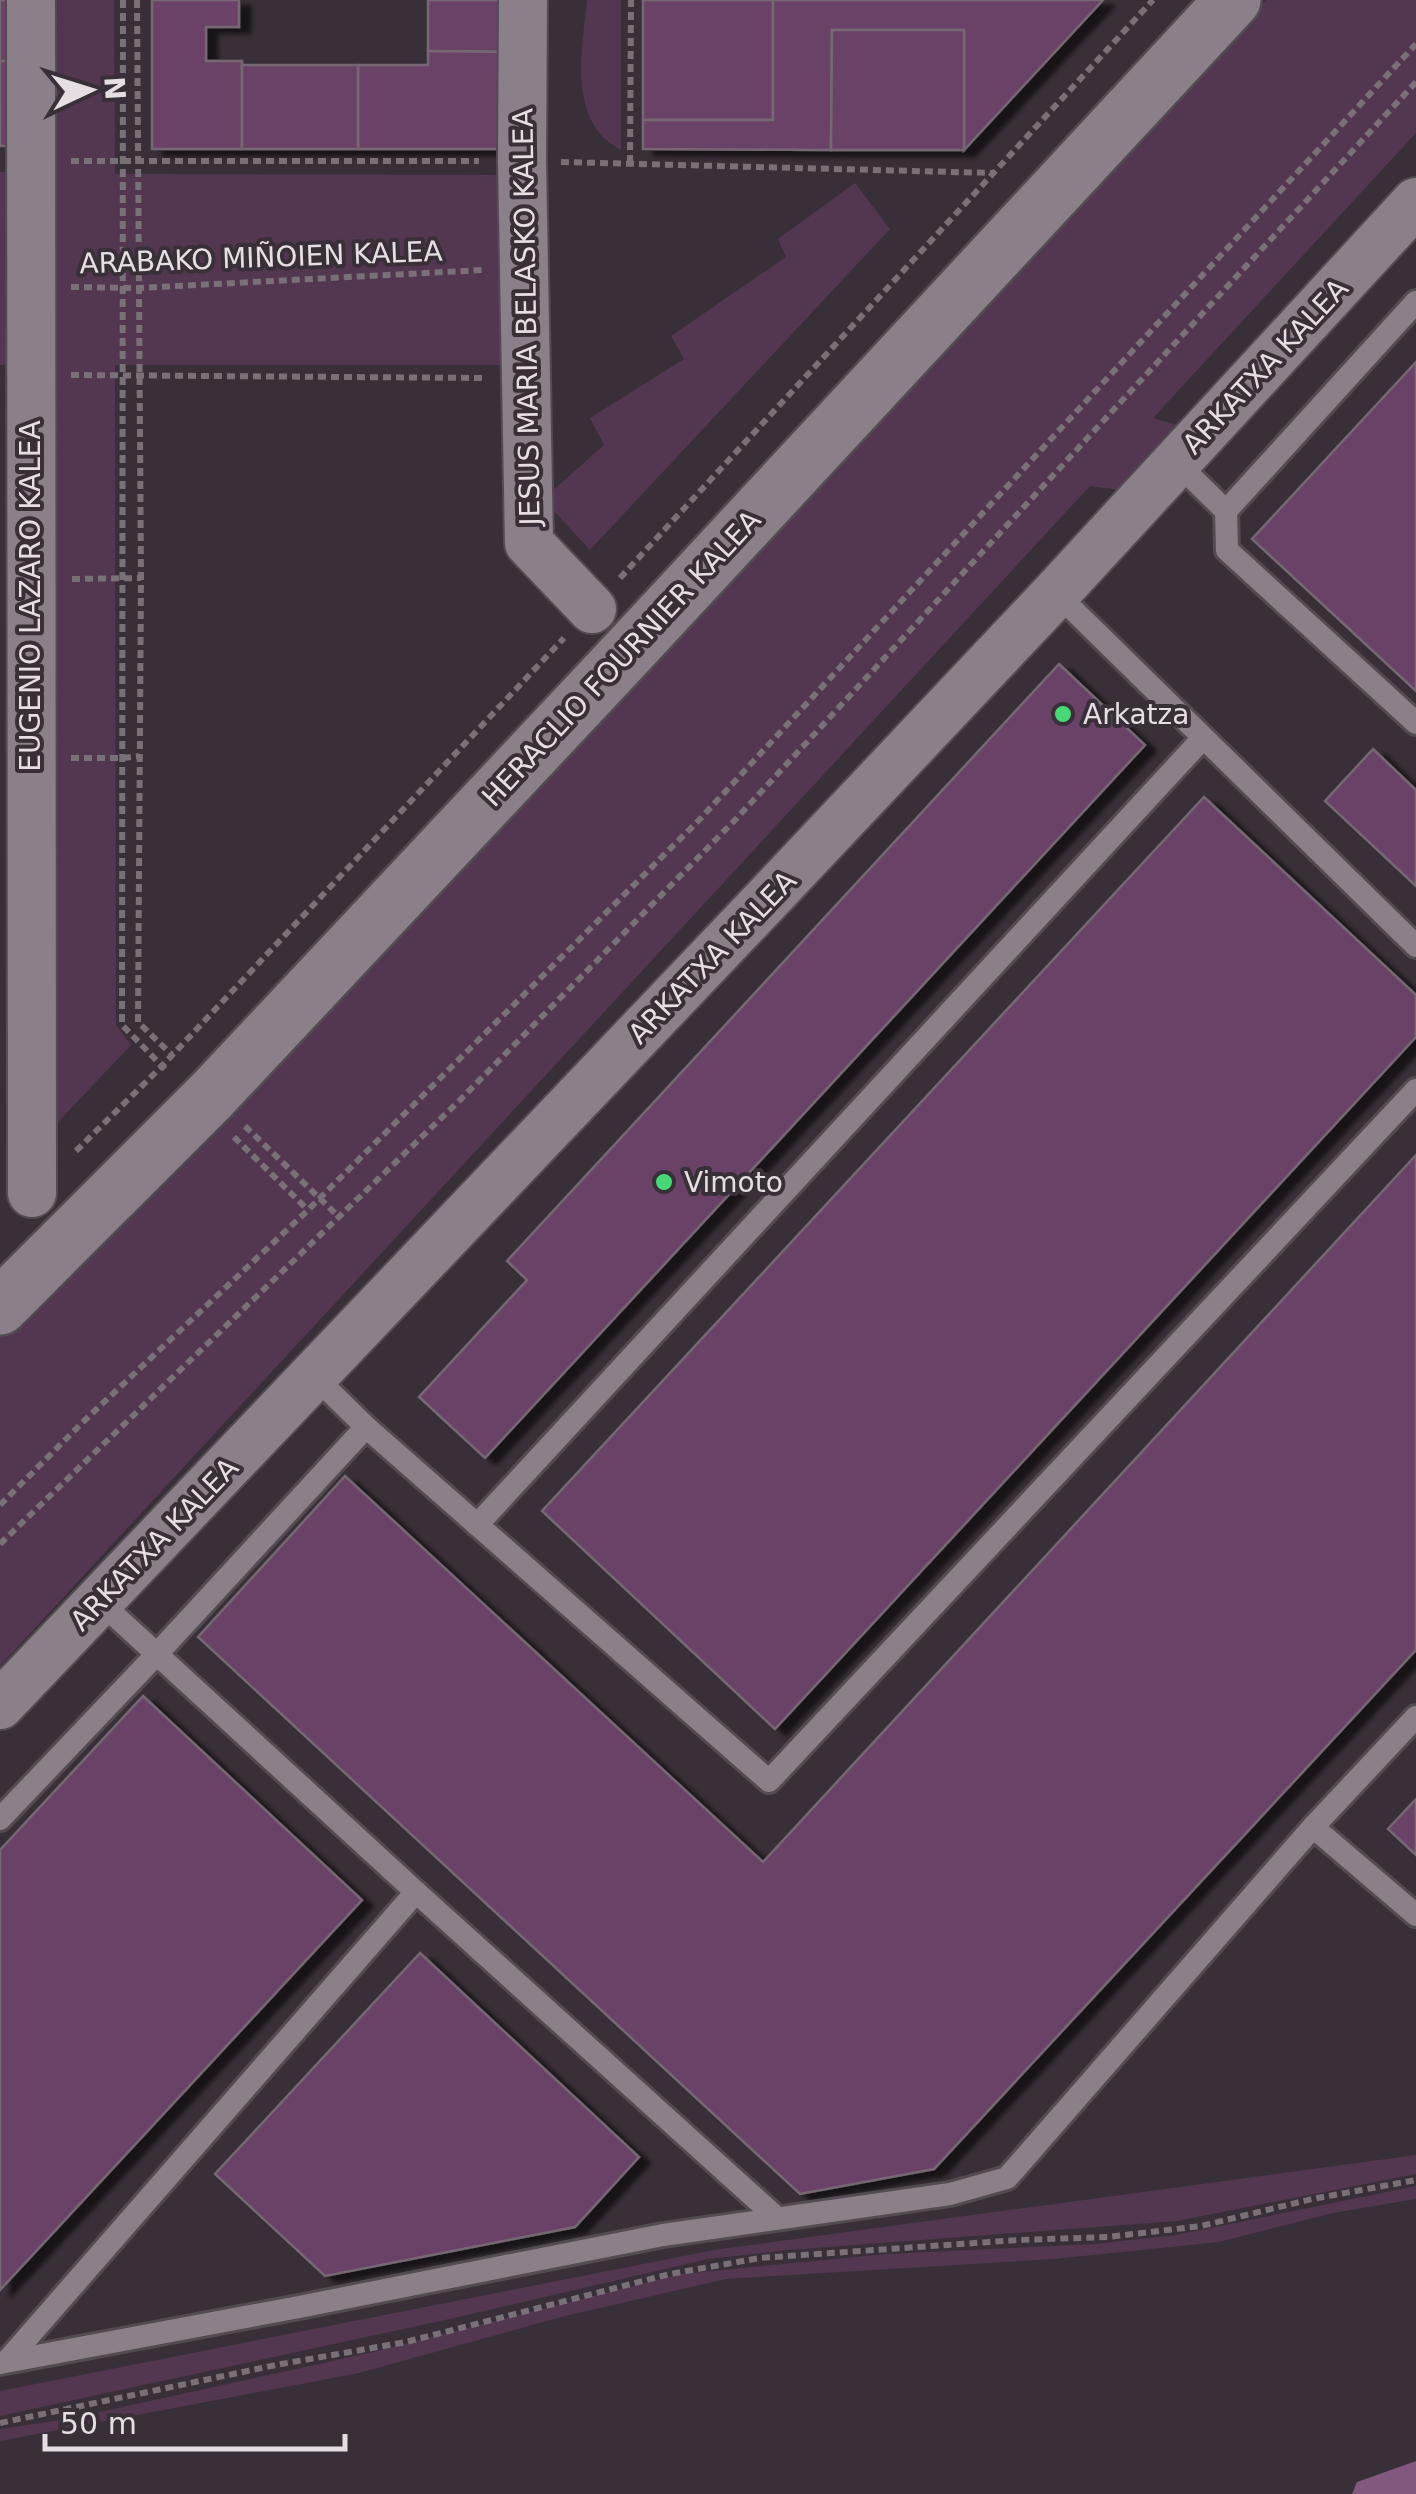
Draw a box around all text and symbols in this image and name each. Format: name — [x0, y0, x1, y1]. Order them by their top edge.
north arrow — [40, 40, 140, 140]
text: N — [97, 75, 132, 101]
street label: JESUS MARIA BELASKO KALEA — [506, 108, 547, 528]
street label: ARABAKO MIÑOIEN KALEA — [79, 235, 443, 280]
street label: ARKATXA KALEA — [1176, 272, 1355, 461]
street label: EUGENIO LAZARO KALEA — [14, 420, 47, 772]
street label: HERACLIO FOURNIER KALEA — [475, 503, 767, 813]
place label: Arkatza — [1083, 698, 1189, 731]
marker: Arkatza — [1052, 703, 1074, 725]
street label: ARKATXA KALEA — [622, 864, 803, 1051]
place label: Vimoto — [684, 1166, 783, 1199]
marker: Vimoto — [653, 1171, 675, 1193]
street label: ARKATXA KALEA — [64, 1451, 245, 1638]
scale bar — [45, 2389, 345, 2451]
text: 50 m — [60, 2406, 137, 2441]

